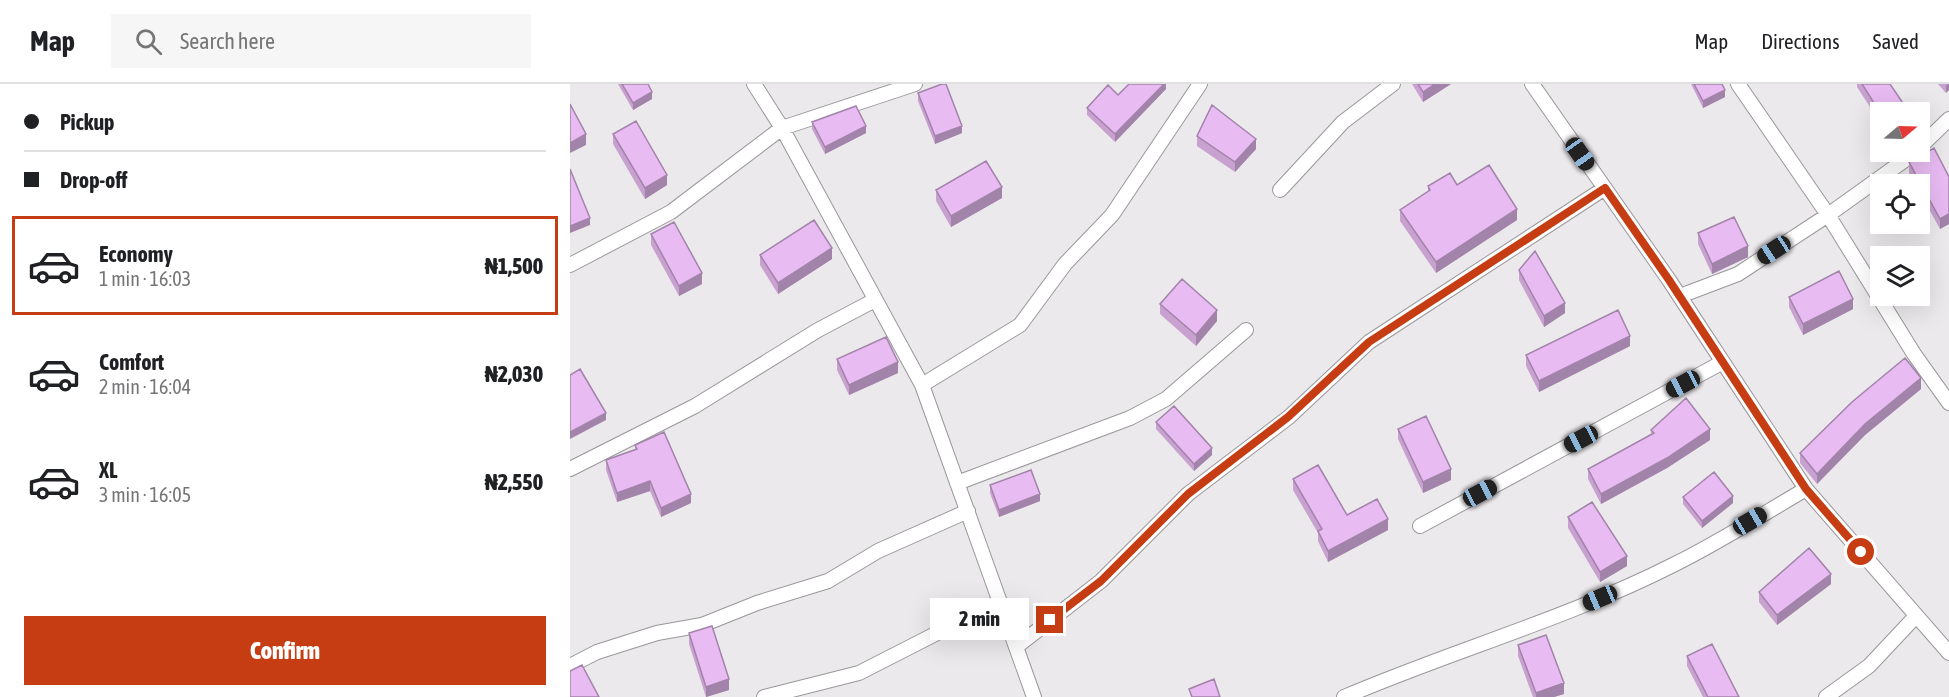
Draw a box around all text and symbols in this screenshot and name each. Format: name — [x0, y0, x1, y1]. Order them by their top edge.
search box — [111, 14, 531, 68]
text: Map — [30, 25, 75, 57]
icon: search — [132, 25, 165, 58]
text: Search here — [180, 28, 275, 54]
text: Map — [1694, 29, 1728, 53]
text: Directions — [1761, 29, 1840, 53]
text: Saved — [1873, 29, 1919, 53]
north arrow — [1870, 102, 1930, 162]
map controls — [1870, 102, 1930, 306]
text: Pickup — [60, 109, 115, 135]
car — [1562, 134, 1598, 174]
text: Drop-off — [60, 167, 127, 193]
button: locate — [1870, 174, 1930, 234]
car — [1754, 233, 1794, 267]
icon: car — [27, 239, 81, 293]
text: Economy — [99, 241, 173, 267]
button: layers — [1870, 246, 1930, 306]
text: ₦1,500 — [485, 253, 543, 279]
text: 1 min · 16:03 — [99, 267, 191, 290]
icon: car — [27, 347, 81, 401]
text: Comfort — [99, 349, 164, 375]
text: ₦2,030 — [485, 361, 543, 387]
car — [1663, 368, 1703, 400]
text: 2 min · 16:04 — [99, 375, 191, 398]
car — [1561, 423, 1601, 455]
icon: car — [27, 455, 81, 509]
text: XL — [99, 457, 117, 483]
text: ₦2,550 — [485, 469, 543, 495]
car — [1460, 477, 1500, 509]
text: 3 min · 16:05 — [99, 483, 191, 506]
car — [1730, 504, 1770, 538]
route start — [1847, 538, 1874, 565]
car — [1580, 583, 1620, 613]
callout: 2 min — [930, 599, 1029, 641]
route end — [1036, 606, 1063, 633]
text: 2 min — [959, 607, 1000, 630]
button: Confirm — [24, 616, 546, 685]

